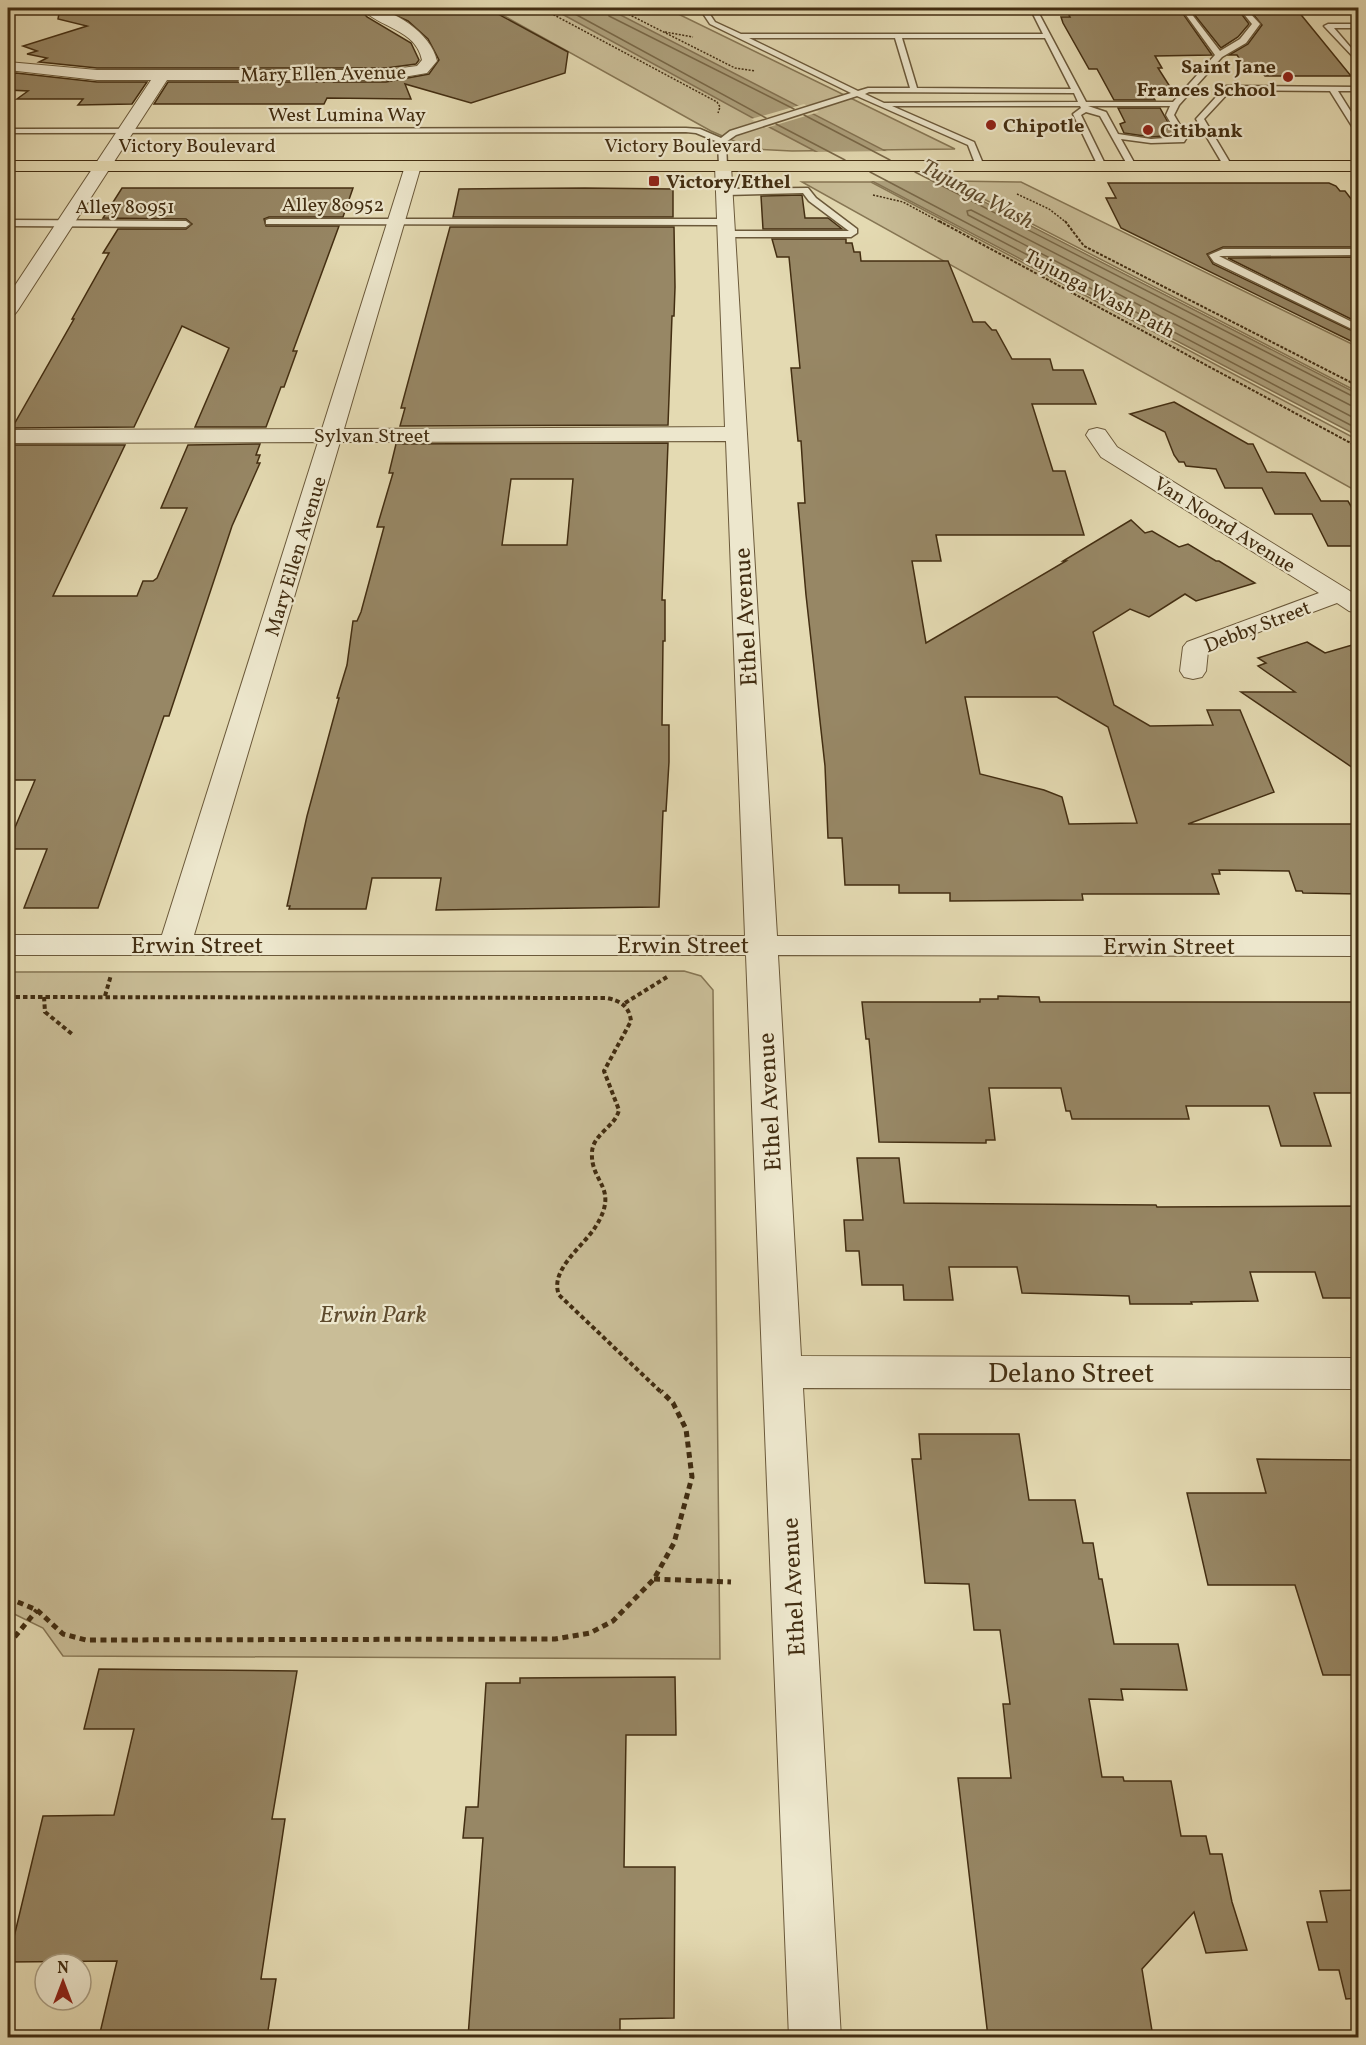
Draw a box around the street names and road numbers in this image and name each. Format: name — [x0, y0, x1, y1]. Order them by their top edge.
street label: Mary Ellen Avenue — [240, 60, 406, 90]
street label: West Lumina Way — [268, 102, 426, 130]
street label: Victory Boulevard — [118, 133, 276, 161]
street label: Victory Boulevard — [604, 133, 762, 161]
street label: Alley 80952 — [282, 192, 384, 220]
street label: Alley 80951 — [75, 194, 175, 222]
street label: Tujunga Wash Path — [1018, 243, 1180, 347]
street label: Sylvan Street — [314, 423, 430, 451]
street label: Van Noord Avenue — [1147, 471, 1300, 581]
street label: Mary Ellen Avenue — [259, 473, 335, 640]
street label: Ethel Avenue — [726, 547, 768, 687]
street label: Debby Street — [1200, 595, 1315, 661]
street label: Erwin Street — [131, 930, 263, 964]
street label: Erwin Street — [617, 930, 749, 964]
street label: Erwin Street — [1103, 931, 1235, 965]
street label: Ethel Avenue — [750, 1032, 792, 1172]
street label: Delano Street — [988, 1355, 1154, 1394]
street label: Ethel Avenue — [774, 1517, 816, 1657]

